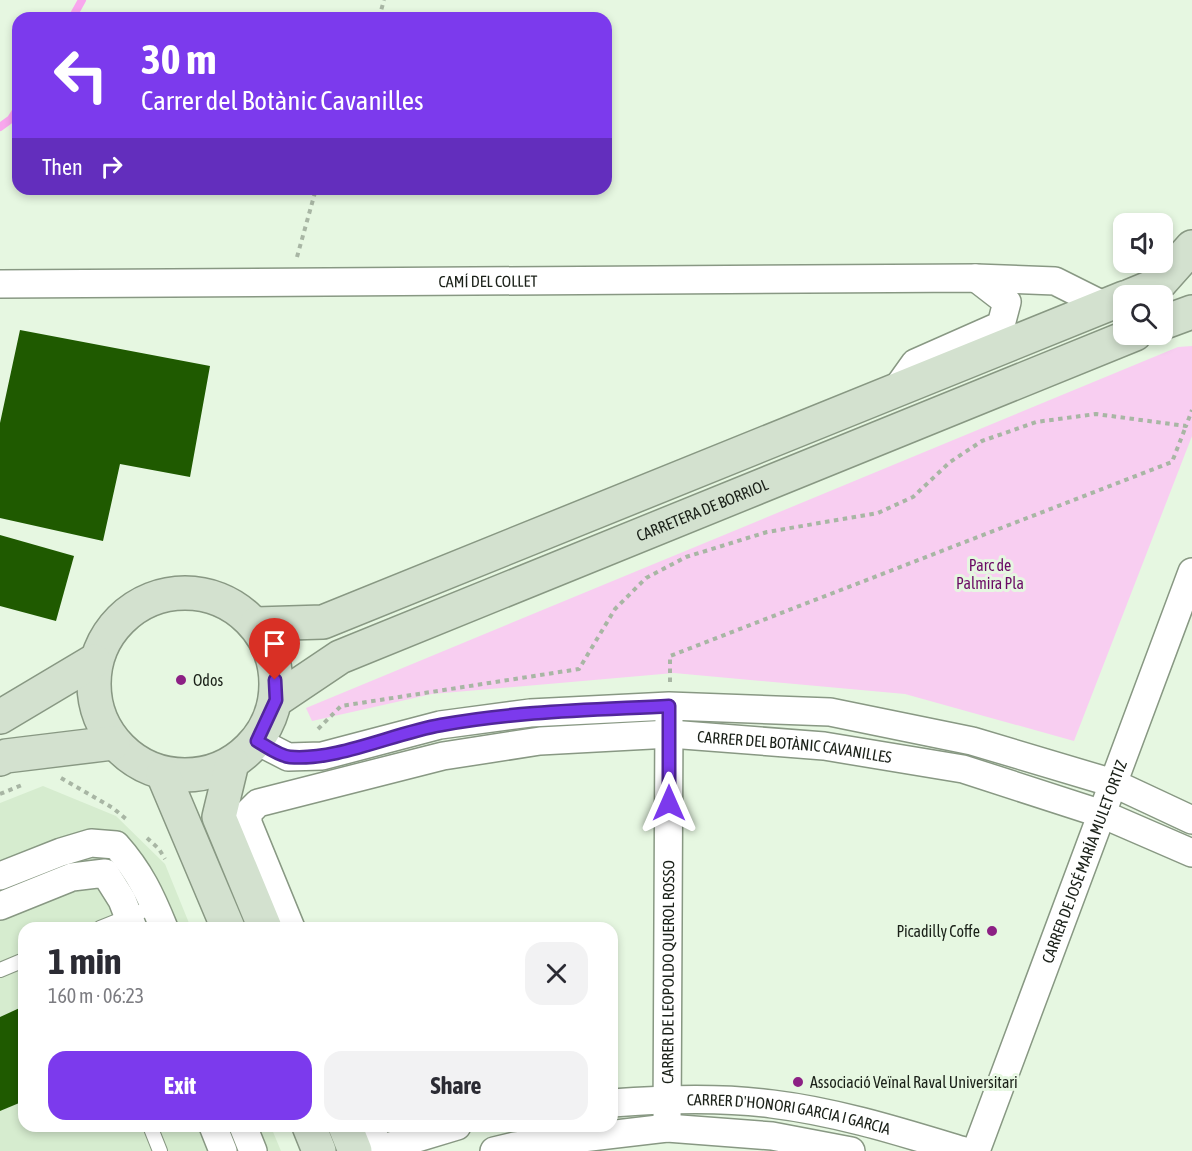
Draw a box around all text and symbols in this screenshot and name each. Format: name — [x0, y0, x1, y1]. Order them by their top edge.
text: 30 m — [141, 35, 216, 83]
icon: left — [42, 36, 120, 114]
text: Carrer del Botànic Cavanilles — [141, 85, 424, 116]
icon: right — [95, 150, 128, 183]
text: Then — [42, 154, 83, 180]
map controls — [1113, 213, 1173, 345]
button: sound — [1113, 213, 1173, 273]
street label: CAMÍ DEL COLLET — [439, 272, 537, 290]
button: search — [1113, 285, 1173, 345]
street label: CARRETERA DE BORRIOL — [634, 475, 771, 545]
park label: Parc de Palmira Pla — [956, 556, 1024, 592]
pin — [249, 618, 300, 680]
icon: arrive — [258, 627, 291, 660]
place label: Odos — [193, 671, 223, 689]
marker: Odos — [174, 673, 188, 687]
street label: CARRER DEL BOTÀNIC CAVANILLES — [697, 727, 893, 766]
street label: CARRER DE JOSÉ MARÍA MULET ORTIZ — [1038, 758, 1130, 965]
position arrow — [637, 771, 701, 835]
street label: CARRER DE LEOPOLDO QUEROL ROSSO — [658, 860, 677, 1084]
place label: Picadilly Coffe — [896, 922, 980, 941]
marker: Picadilly Coffe — [985, 924, 999, 938]
text: 1 min — [48, 940, 122, 982]
button: close — [525, 942, 588, 1005]
text: 160 m · 06:23 — [48, 984, 144, 1007]
button: Exit — [48, 1051, 312, 1120]
button: Share — [324, 1051, 588, 1120]
place label: Associació Veïnal Raval Universitari — [810, 1073, 1018, 1091]
marker: Associació Veïnal Raval Universitari — [791, 1075, 805, 1089]
street label: CARRER D'HONORI GARCIA I GARCIA — [687, 1090, 893, 1138]

